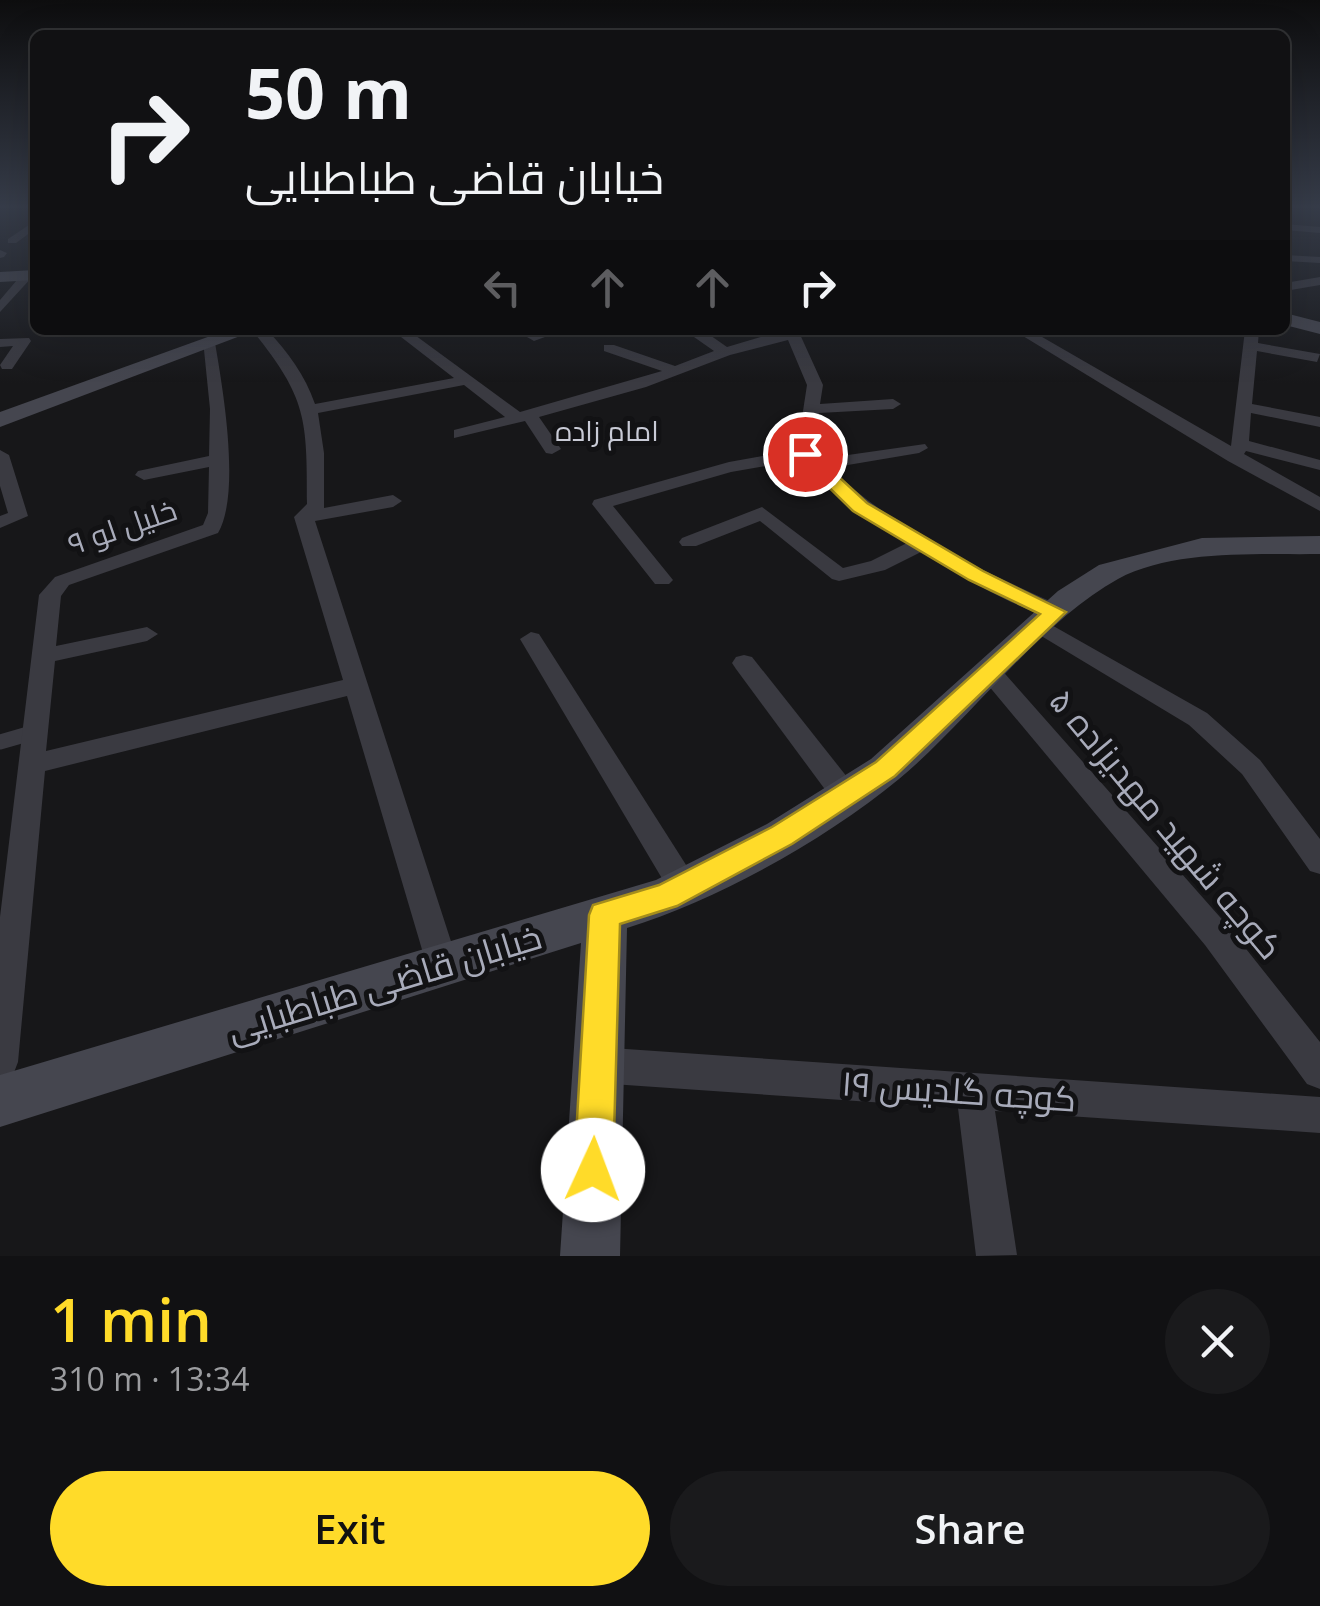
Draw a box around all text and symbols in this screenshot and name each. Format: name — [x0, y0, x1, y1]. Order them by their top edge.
text: 50 m — [245, 44, 412, 140]
icon: right — [80, 70, 210, 200]
text: خیابان قاضی طباطبایی — [245, 146, 664, 207]
icon: left — [475, 260, 530, 315]
icon: ahead — [580, 260, 635, 315]
icon: ahead — [685, 260, 740, 315]
icon: right — [790, 260, 845, 315]
district label: امام زاده — [555, 411, 659, 451]
pin — [763, 412, 848, 497]
icon: arrive — [778, 427, 833, 482]
street label: خلیل لو ۹ — [62, 488, 182, 564]
street label: کوچه شهید مهدیزاده ۵ — [1039, 678, 1294, 969]
street label: خیابان قاضی طباطبایی — [221, 912, 547, 1052]
street label: کوچه گلدیس ۱۹ — [840, 1058, 1078, 1123]
position arrow — [541, 1118, 645, 1222]
text: 1 min — [50, 1278, 212, 1360]
button: close — [1165, 1289, 1270, 1394]
text: 310 m · 13:34 — [50, 1357, 249, 1400]
button: Exit — [50, 1471, 650, 1586]
button: Share — [670, 1471, 1270, 1586]

